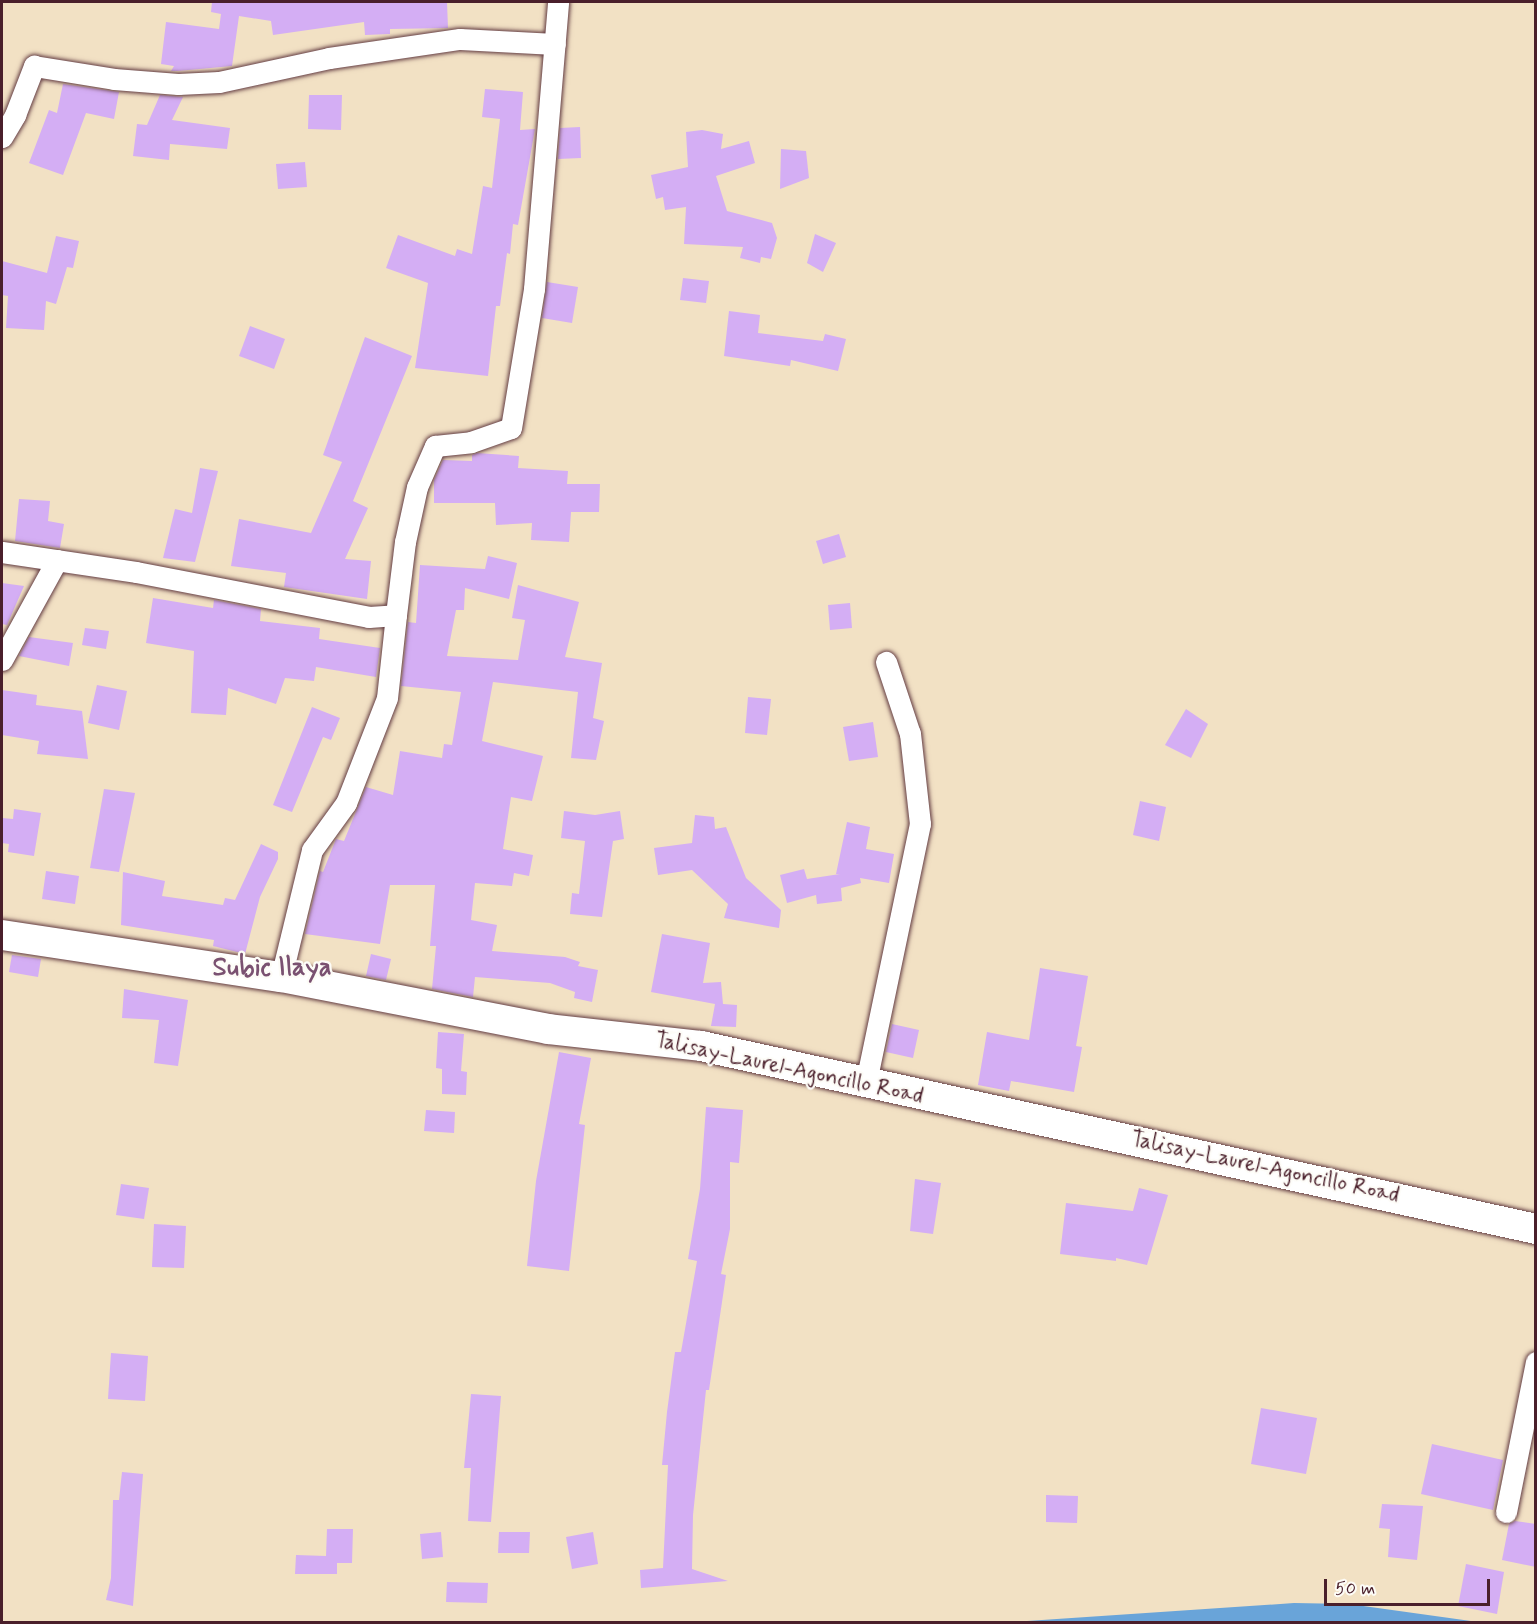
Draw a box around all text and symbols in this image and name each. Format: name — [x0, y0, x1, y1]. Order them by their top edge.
district label: Subic Ilaya — [208, 953, 336, 985]
street label: Talisay-Laurel-Agoncillo Road — [654, 1028, 924, 1110]
street label: Talisay-Laurel-Agoncillo Road — [1130, 1127, 1400, 1209]
scale bar — [1327, 1567, 1494, 1605]
text: 50 m — [1335, 1577, 1375, 1601]

